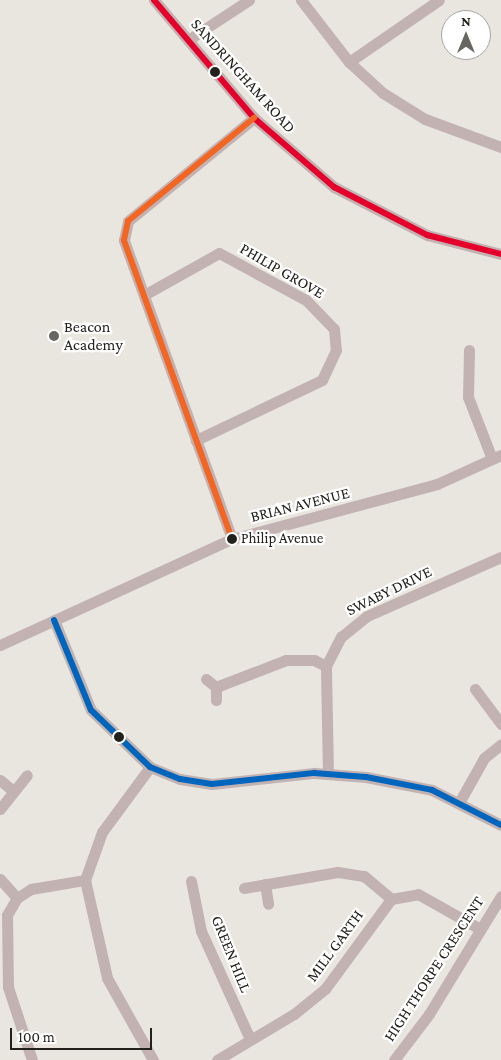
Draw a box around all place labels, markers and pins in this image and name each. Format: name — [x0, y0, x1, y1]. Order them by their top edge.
unlabelled marker — [210, 67, 220, 77]
place label: Beacon Academy — [64, 317, 123, 355]
marker: Beacon Academy — [48, 330, 60, 342]
place label: Philip Avenue — [241, 530, 323, 548]
marker: Philip Avenue — [227, 534, 237, 544]
unlabelled marker — [114, 732, 124, 742]

